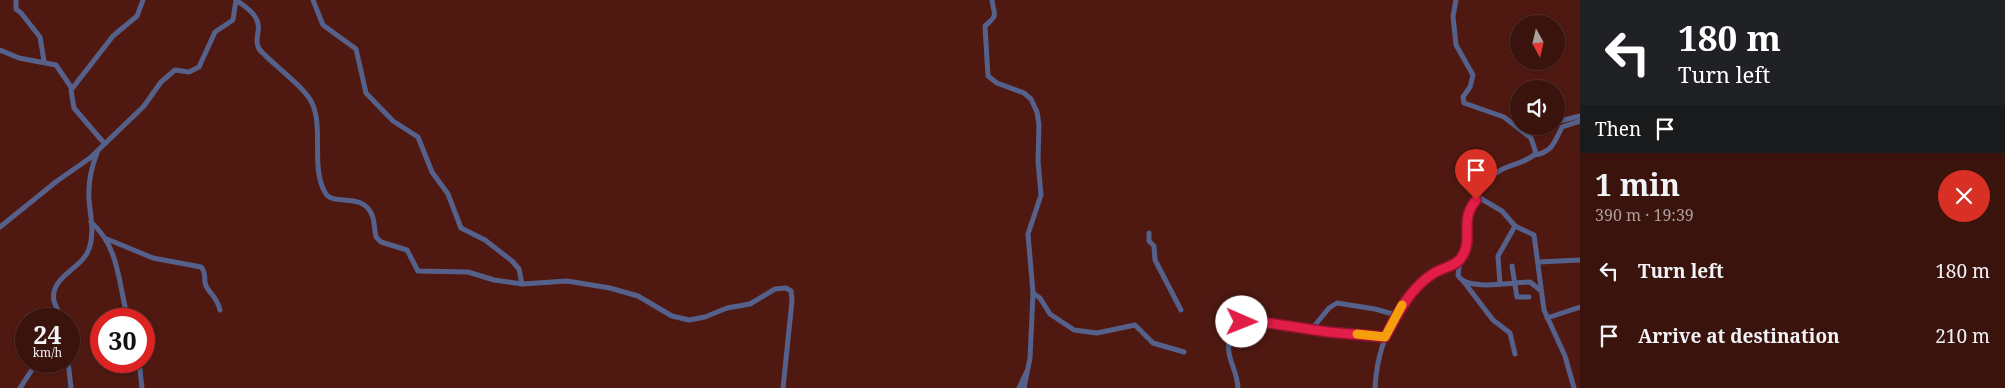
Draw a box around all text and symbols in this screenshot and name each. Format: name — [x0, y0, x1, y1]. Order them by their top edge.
text: 180 m — [1678, 14, 1781, 61]
north arrow — [1510, 15, 1565, 70]
map controls — [1510, 15, 1565, 135]
icon: left — [1595, 20, 1660, 85]
text: Turn left — [1678, 59, 1770, 89]
button: sound — [1510, 80, 1565, 135]
icon: arrive — [1651, 115, 1679, 143]
text: Then — [1595, 116, 1641, 142]
pin — [1455, 149, 1497, 200]
icon: arrive — [1462, 156, 1490, 184]
text: 1 min — [1595, 164, 1680, 205]
button: close — [1938, 170, 1990, 222]
text: 390 m · 19:39 — [1595, 204, 1694, 226]
icon: left — [1595, 257, 1623, 285]
text: Turn left — [1638, 258, 1724, 284]
text: 180 m — [1935, 258, 1990, 284]
position arrow — [1215, 295, 1267, 347]
speed limit sign: 30 — [90, 308, 155, 373]
text: 24 — [33, 317, 62, 351]
icon: arrive — [1595, 322, 1623, 350]
text: Arrive at destination — [1638, 323, 1840, 349]
text: 210 m — [1935, 323, 1990, 349]
text: km/h — [33, 344, 62, 361]

